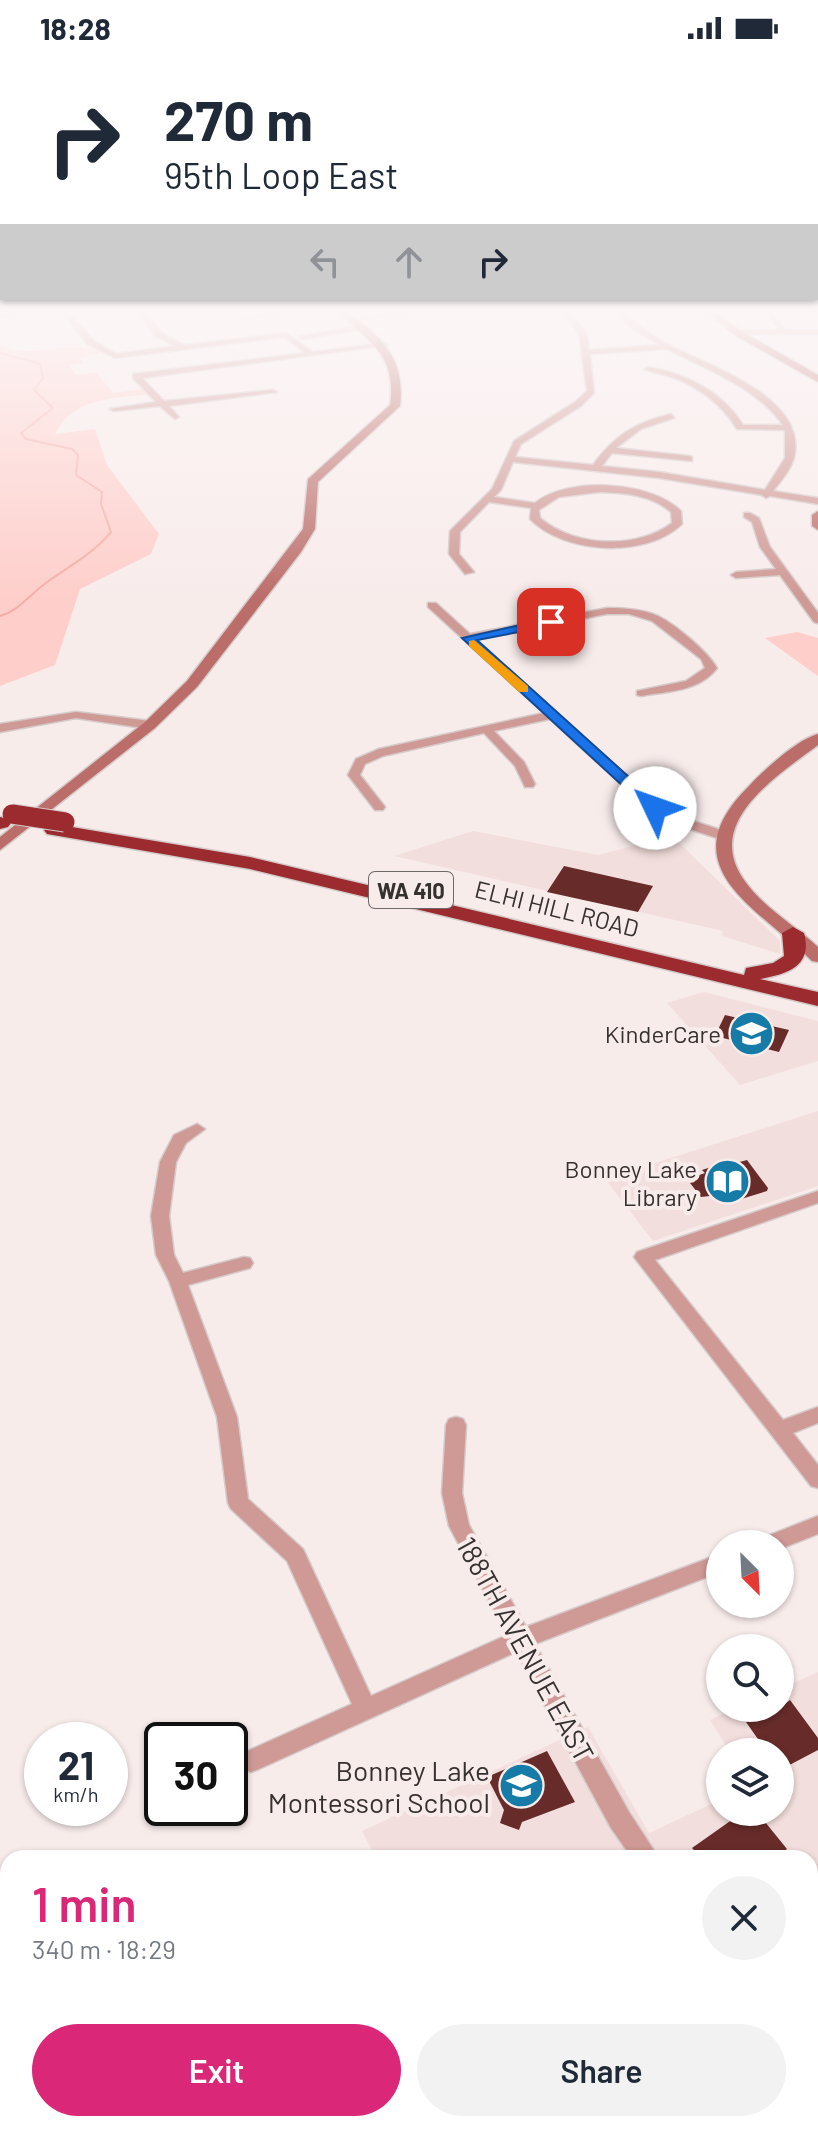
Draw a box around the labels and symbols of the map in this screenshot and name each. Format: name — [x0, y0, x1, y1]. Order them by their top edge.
pin — [517, 588, 585, 656]
position arrow — [613, 766, 697, 850]
road number: WA 410 — [369, 872, 453, 908]
street label: ELHI HILL ROAD — [472, 874, 642, 942]
school or university icon: KinderCare — [728, 1009, 776, 1057]
place label: KinderCare — [605, 1019, 721, 1048]
place label: Bonney Lake Library — [565, 1154, 697, 1211]
library icon: Bonney Lake Library — [704, 1158, 752, 1206]
north arrow — [706, 1530, 794, 1618]
street label: 188TH AVENUE EAST — [450, 1531, 602, 1767]
speed limit sign: 30 — [144, 1722, 248, 1826]
place label: Bonney Lake Montessori School — [268, 1753, 490, 1819]
school or university icon: Bonney Lake Montessori School — [497, 1762, 545, 1810]

